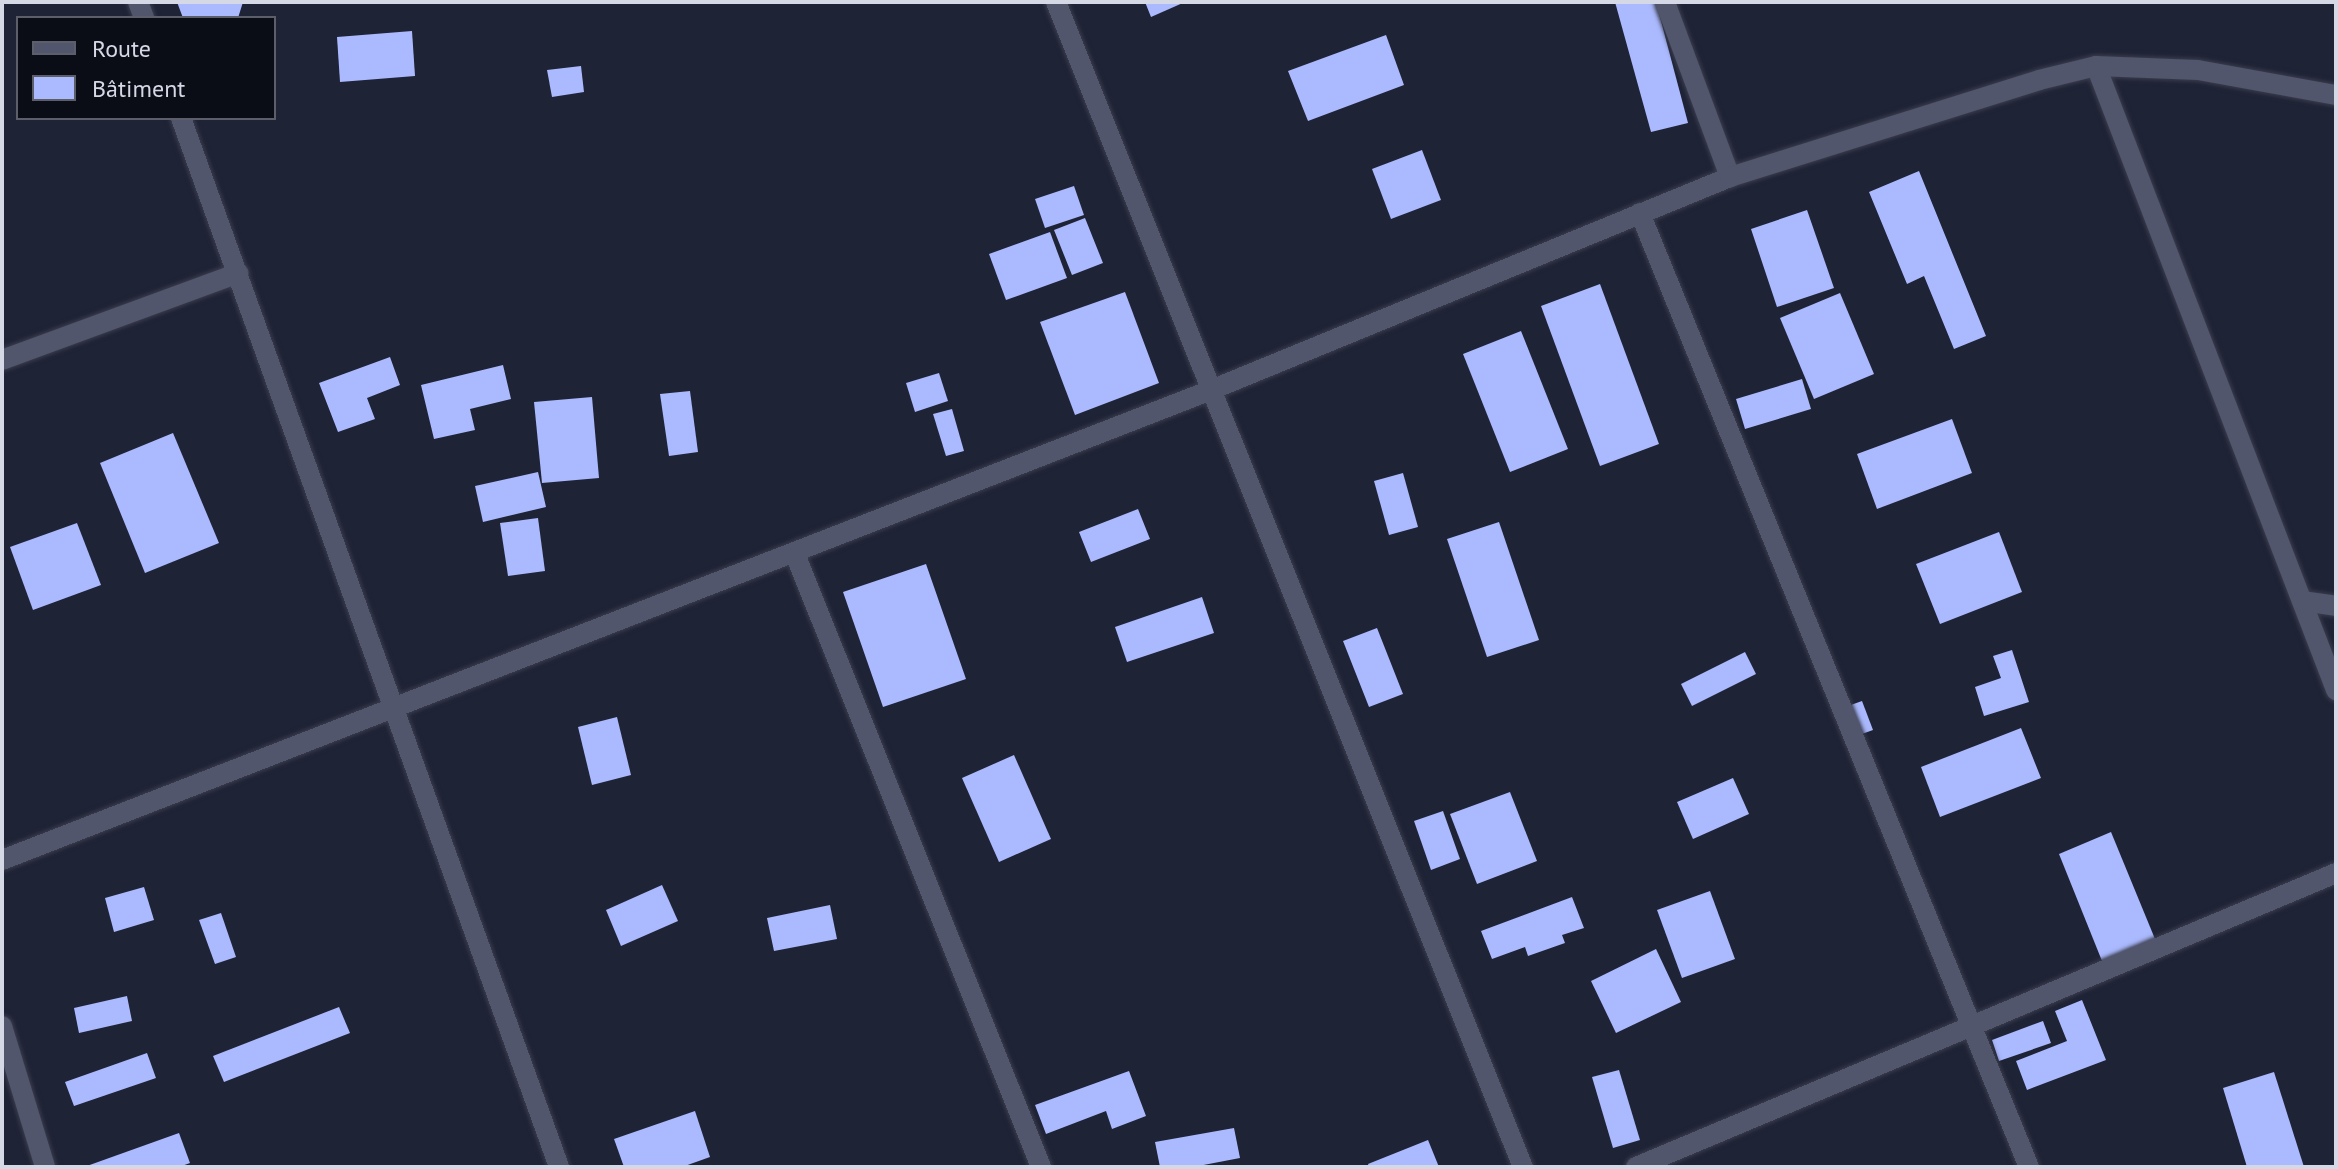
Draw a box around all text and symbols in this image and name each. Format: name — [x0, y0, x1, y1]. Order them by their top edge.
legend — [16, 16, 276, 120]
text: Route — [92, 33, 151, 64]
text: Bâtiment — [92, 73, 185, 104]

